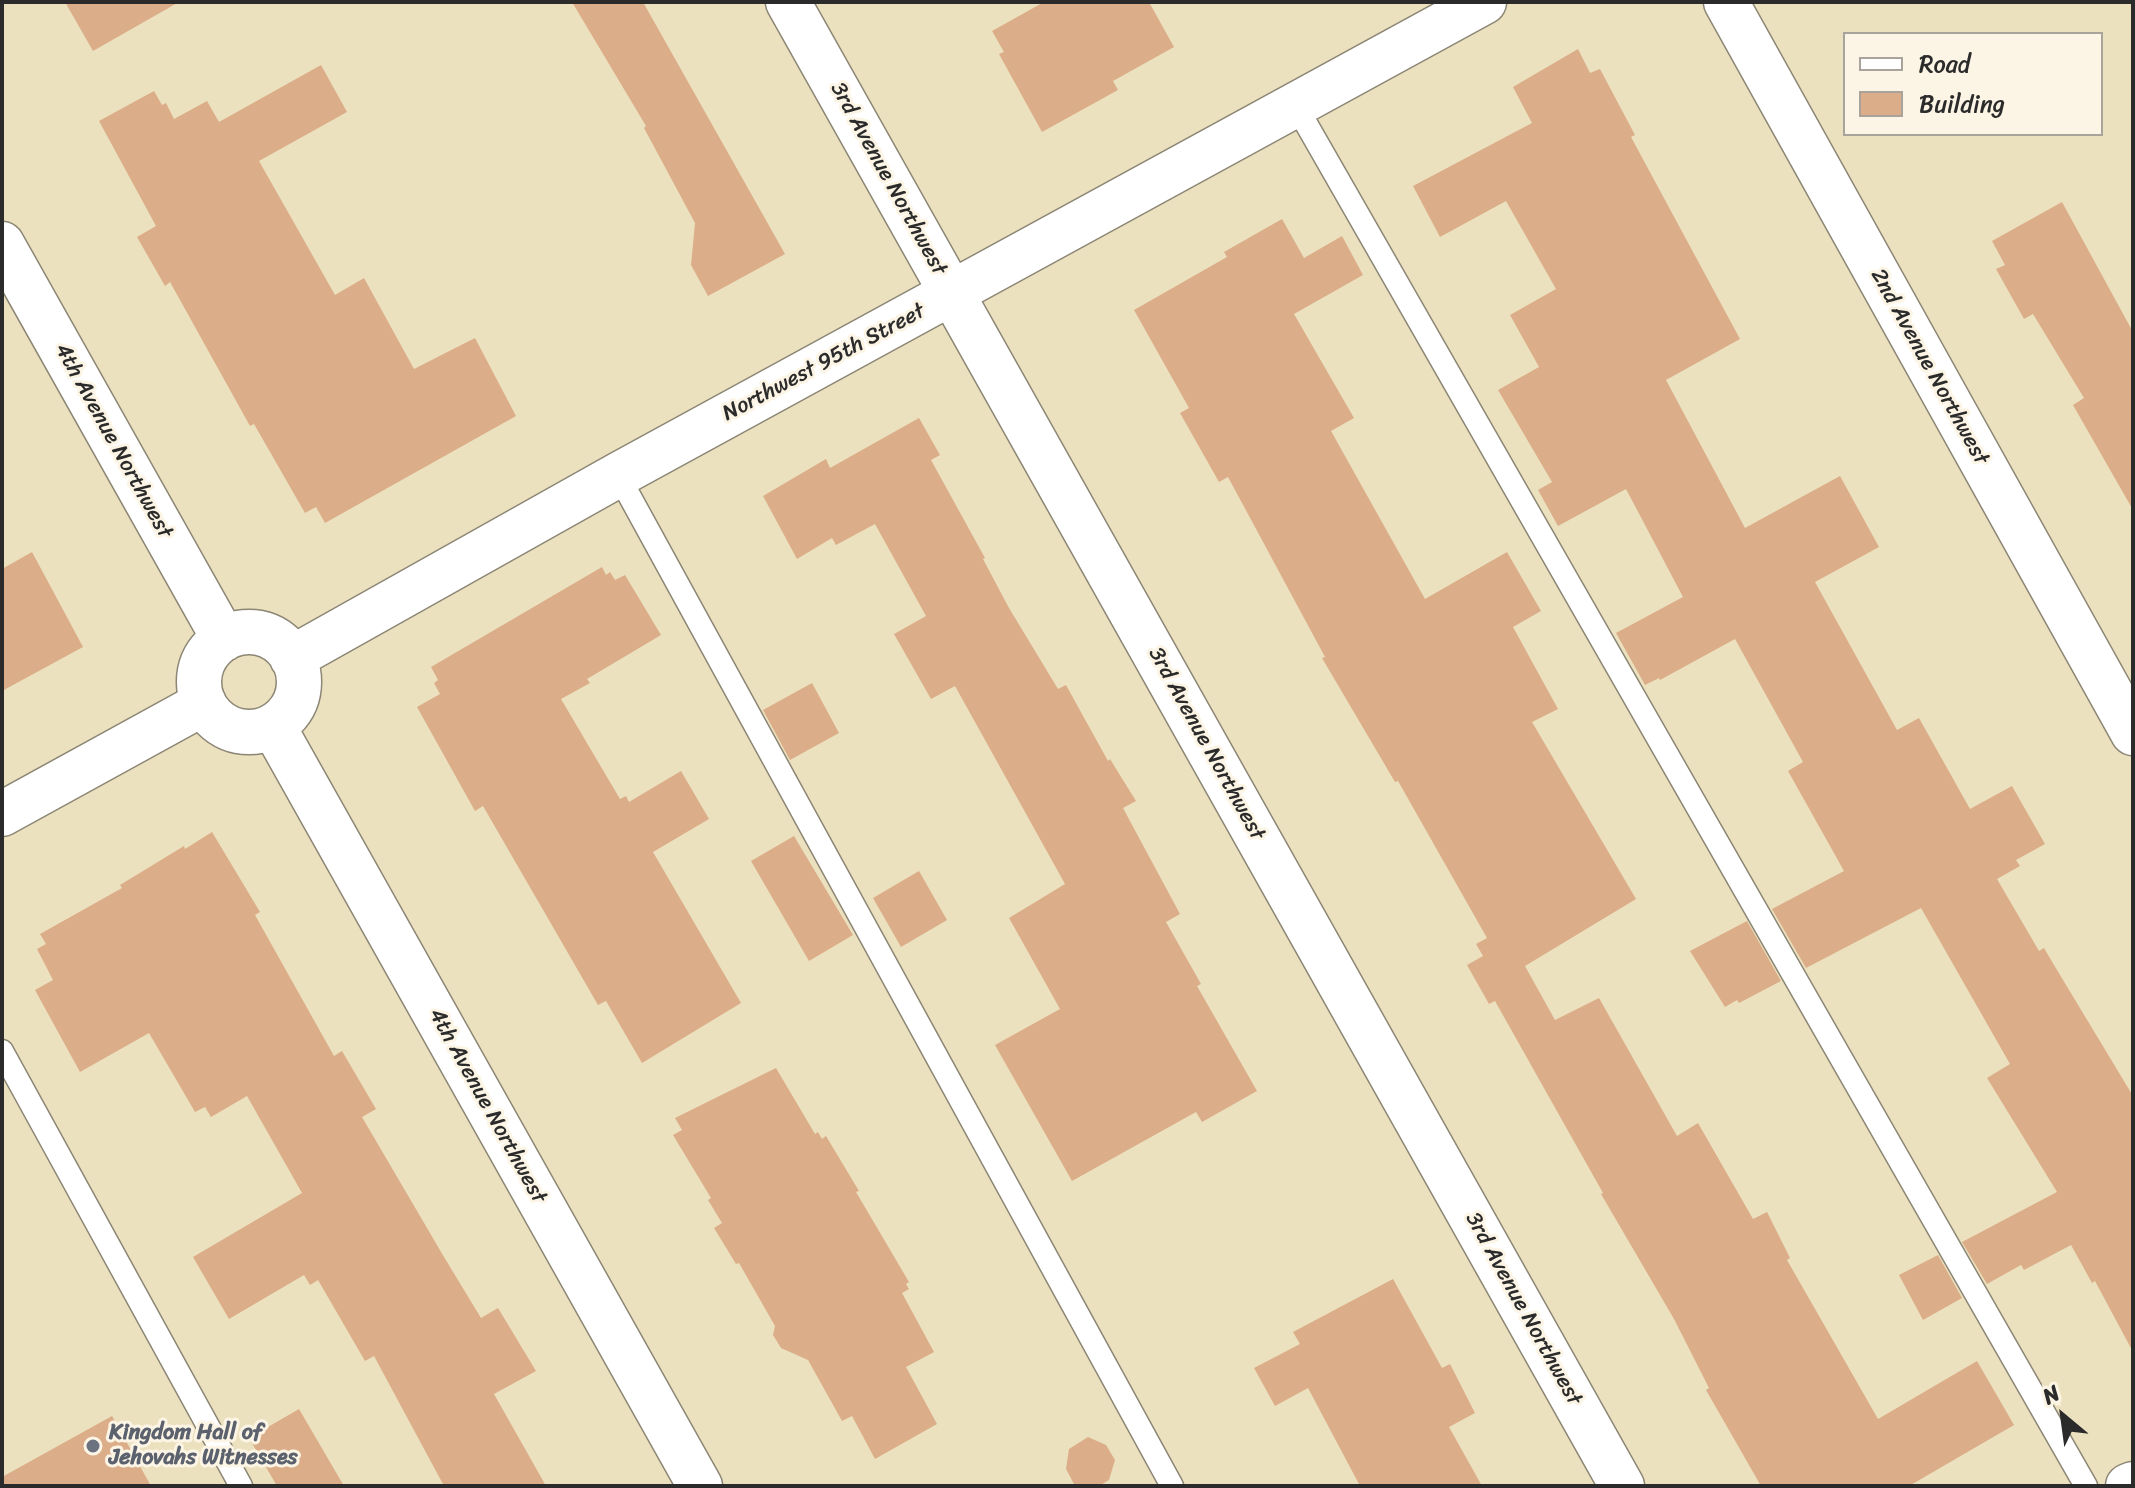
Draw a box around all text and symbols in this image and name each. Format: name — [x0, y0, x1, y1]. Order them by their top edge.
legend — [1843, 32, 2103, 136]
text: Road — [1919, 43, 1970, 85]
street label: 3rd Avenue Northwest — [824, 78, 952, 280]
text: Building — [1919, 83, 2005, 125]
street label: 2nd Avenue Northwest — [1864, 264, 1994, 470]
street label: Northwest 95th Street — [718, 298, 930, 428]
street label: 4th Avenue Northwest — [48, 339, 178, 543]
street label: 3rd Avenue Northwest — [1142, 643, 1270, 845]
street label: 4th Avenue Northwest — [422, 1004, 552, 1208]
street label: 3rd Avenue Northwest — [1459, 1208, 1587, 1410]
text: N — [2035, 1374, 2067, 1415]
north arrow — [2023, 1376, 2103, 1456]
place label: Kingdom Hall of Jehovahs Witnesses — [109, 1420, 298, 1472]
marker: Kingdom Hall of Jehovahs Witnesses — [84, 1437, 102, 1455]

